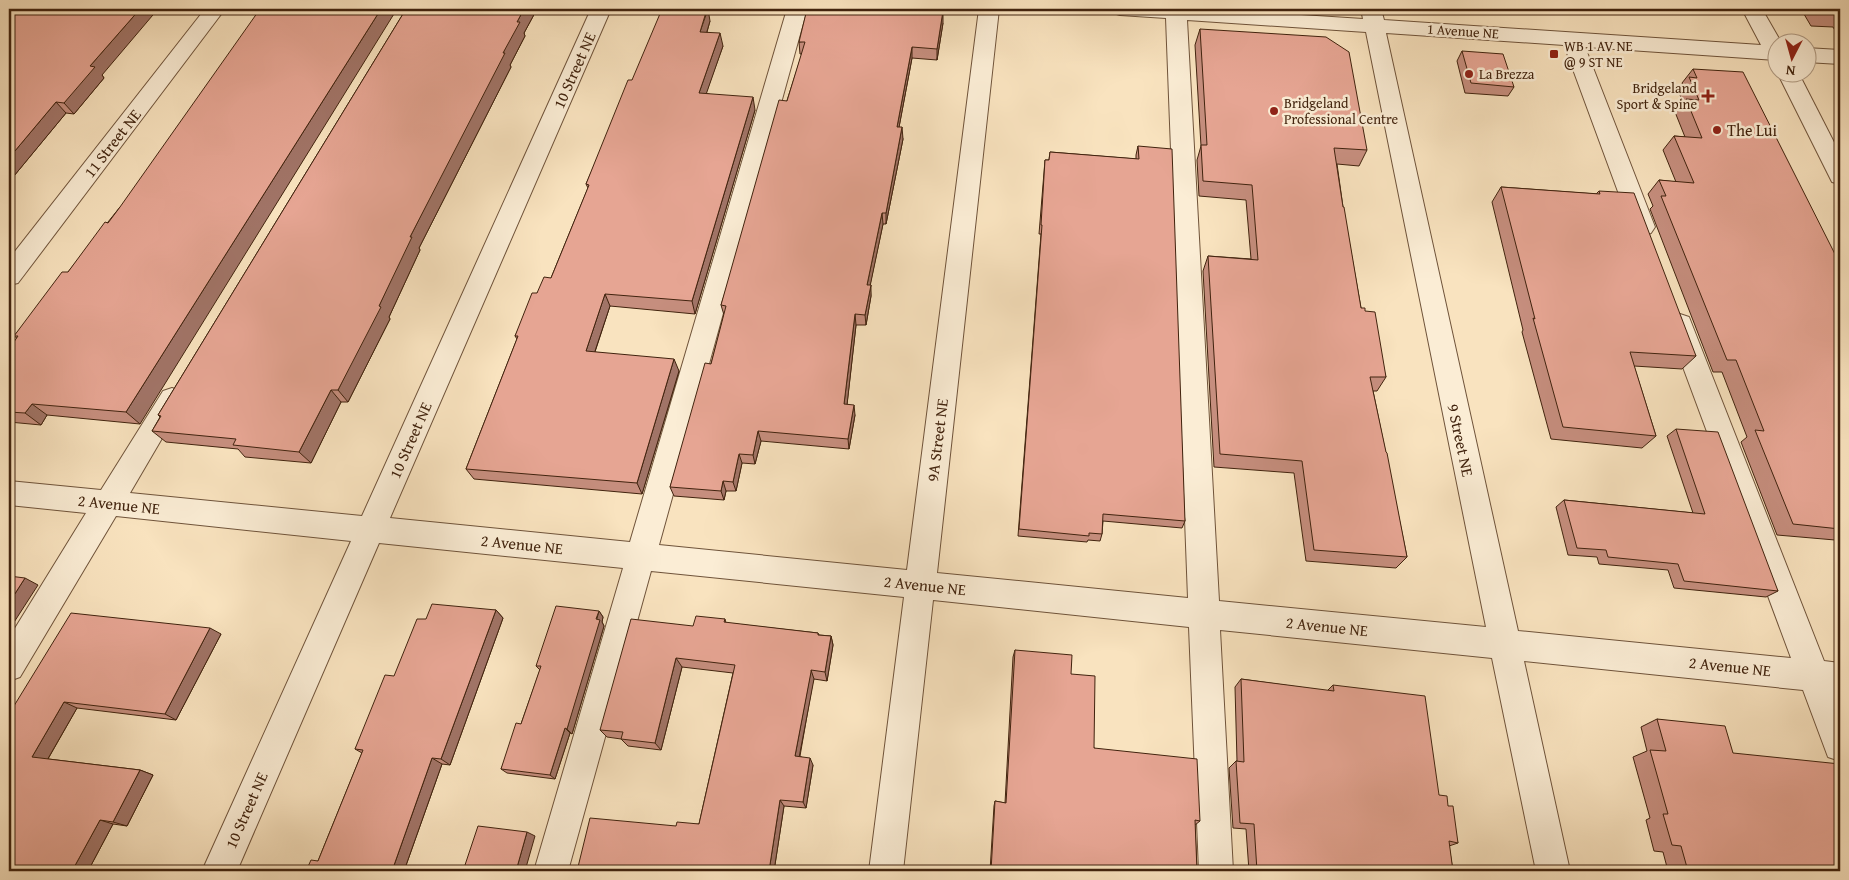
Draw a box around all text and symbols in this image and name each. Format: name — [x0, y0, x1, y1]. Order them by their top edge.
street label: 1 Avenue NE — [1426, 19, 1500, 43]
street label: 10 Street NE — [546, 28, 602, 112]
north arrow — [1766, 32, 1816, 82]
place label: WB 1 AV NE @ 9 ST NE — [1564, 36, 1633, 72]
marker: WB 1 AV NE @ 9 ST NE — [1548, 48, 1560, 60]
text: N — [1784, 60, 1796, 81]
place label: La Brezza — [1479, 64, 1535, 84]
marker: La Brezza — [1463, 68, 1475, 80]
place label: Bridgeland Sport & Spine — [1616, 78, 1698, 114]
marker: Bridgeland Sport & Spine — [1701, 89, 1715, 103]
place label: Bridgeland Professional Centre — [1284, 93, 1399, 129]
street label: 11 Street NE — [77, 104, 147, 182]
marker: Bridgeland Professional Centre — [1268, 105, 1280, 117]
place label: The Lui — [1727, 118, 1777, 142]
marker: The Lui — [1711, 124, 1723, 136]
street label: 9A Street NE — [920, 397, 954, 483]
street label: 10 Street NE — [382, 398, 438, 482]
street label: 9 Street NE — [1442, 401, 1480, 479]
street label: 2 Avenue NE — [77, 488, 161, 520]
street label: 2 Avenue NE — [480, 528, 564, 560]
street label: 2 Avenue NE — [883, 569, 967, 601]
street label: 2 Avenue NE — [1285, 610, 1369, 642]
street label: 2 Avenue NE — [1688, 650, 1772, 682]
street label: 10 Street NE — [218, 768, 274, 852]

